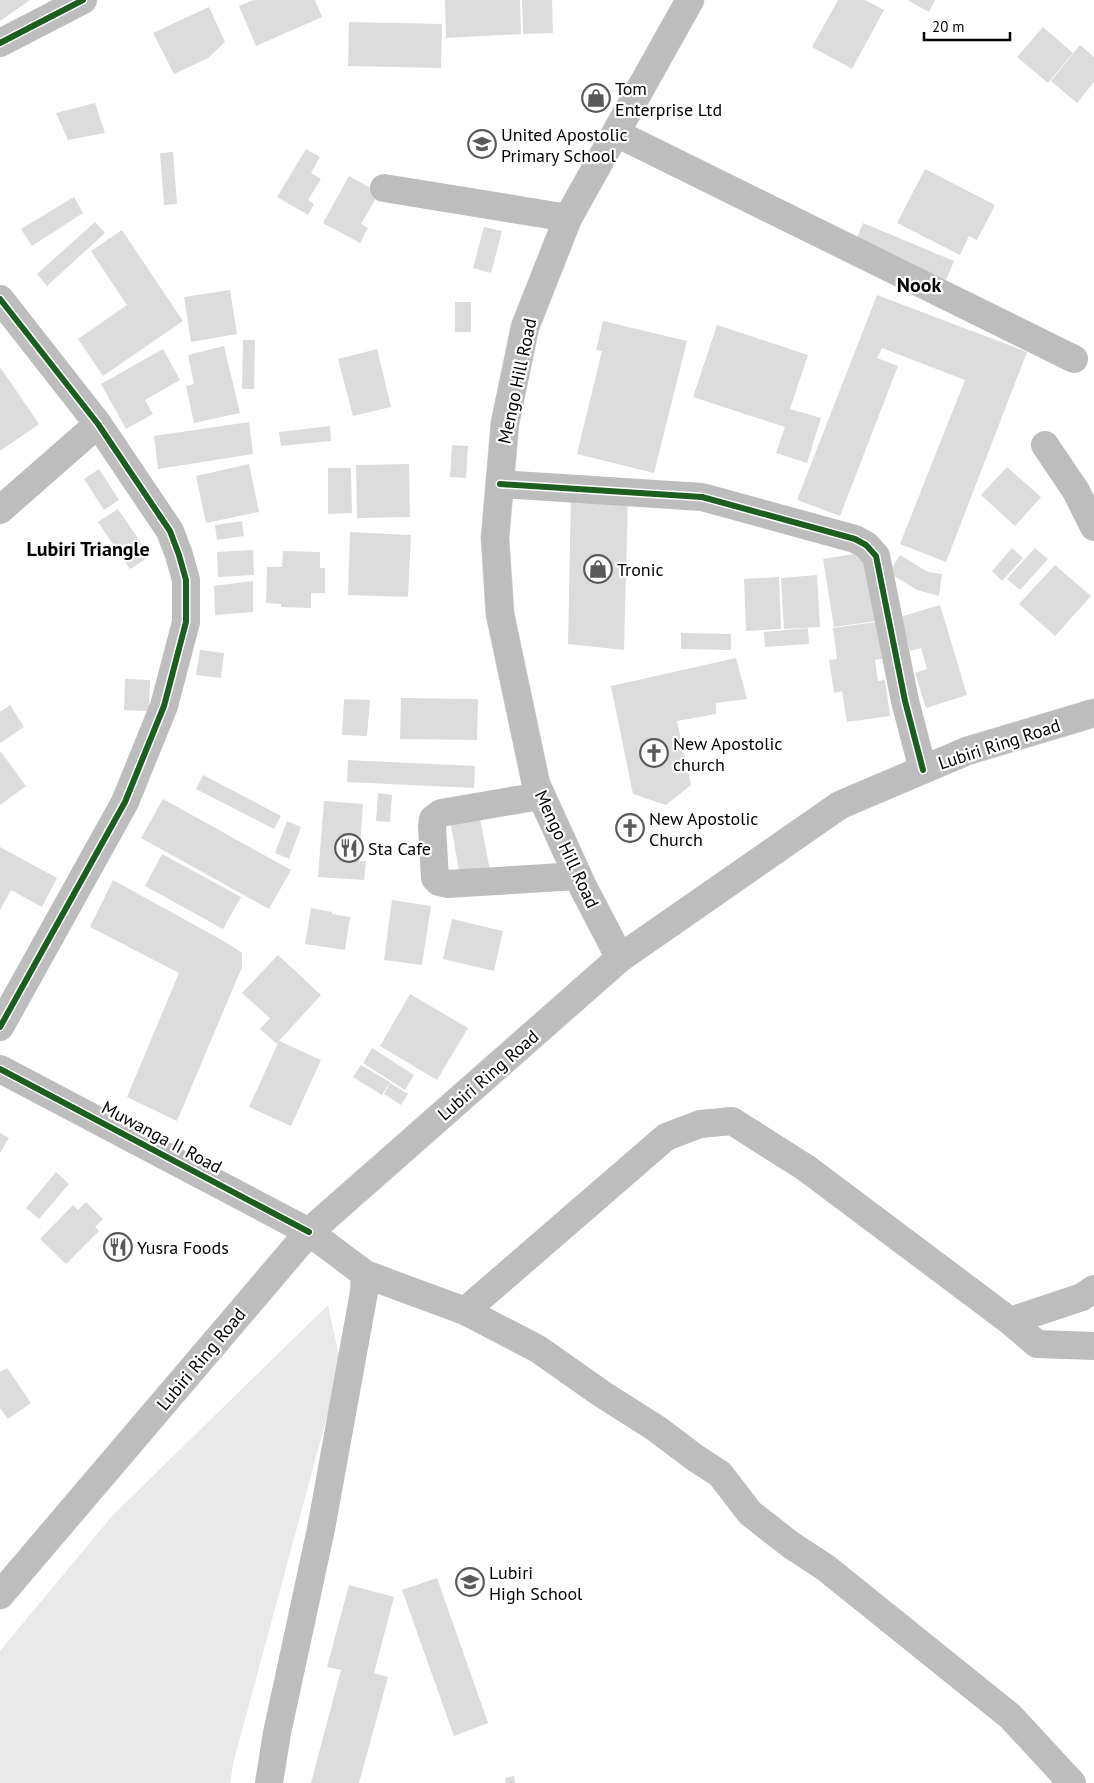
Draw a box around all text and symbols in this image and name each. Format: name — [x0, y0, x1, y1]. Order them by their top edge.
scale bar — [924, 10, 1010, 42]
text: 20 m — [932, 17, 965, 36]
place label: Tom Enterprise Ltd — [615, 77, 722, 121]
shop icon: Tom Enterprise Ltd — [581, 83, 611, 113]
place label: United Apostolic Primary School — [501, 123, 628, 167]
school or university icon: United Apostolic Primary School — [467, 129, 497, 159]
district label: Nook — [897, 272, 941, 298]
street label: Mengo Hill Road — [492, 316, 542, 446]
district label: Lubiri Triangle — [26, 536, 150, 562]
shop icon: Tronic — [583, 554, 613, 584]
place label: Tronic — [617, 558, 664, 581]
street label: Lubiri Ring Road — [935, 713, 1063, 775]
place label: New Apostolic church — [673, 732, 782, 776]
church icon: New Apostolic church — [639, 738, 669, 768]
street label: Mengo Hill Road — [530, 786, 604, 912]
place label: New Apostolic Church — [649, 807, 758, 851]
church icon: New Apostolic Church — [615, 813, 645, 843]
restaurant icon: Sta Cafe — [334, 833, 364, 863]
place label: Sta Cafe — [368, 837, 431, 860]
street label: Lubiri Ring Road — [433, 1025, 543, 1125]
street label: Muwanga II Road — [98, 1096, 226, 1178]
restaurant icon: Yusra Foods — [103, 1232, 133, 1262]
place label: Yusra Foods — [137, 1236, 229, 1259]
street label: Lubiri Ring Road — [151, 1303, 251, 1415]
place label: Lubiri High School — [489, 1561, 583, 1605]
school or university icon: Lubiri High School — [455, 1567, 485, 1597]

